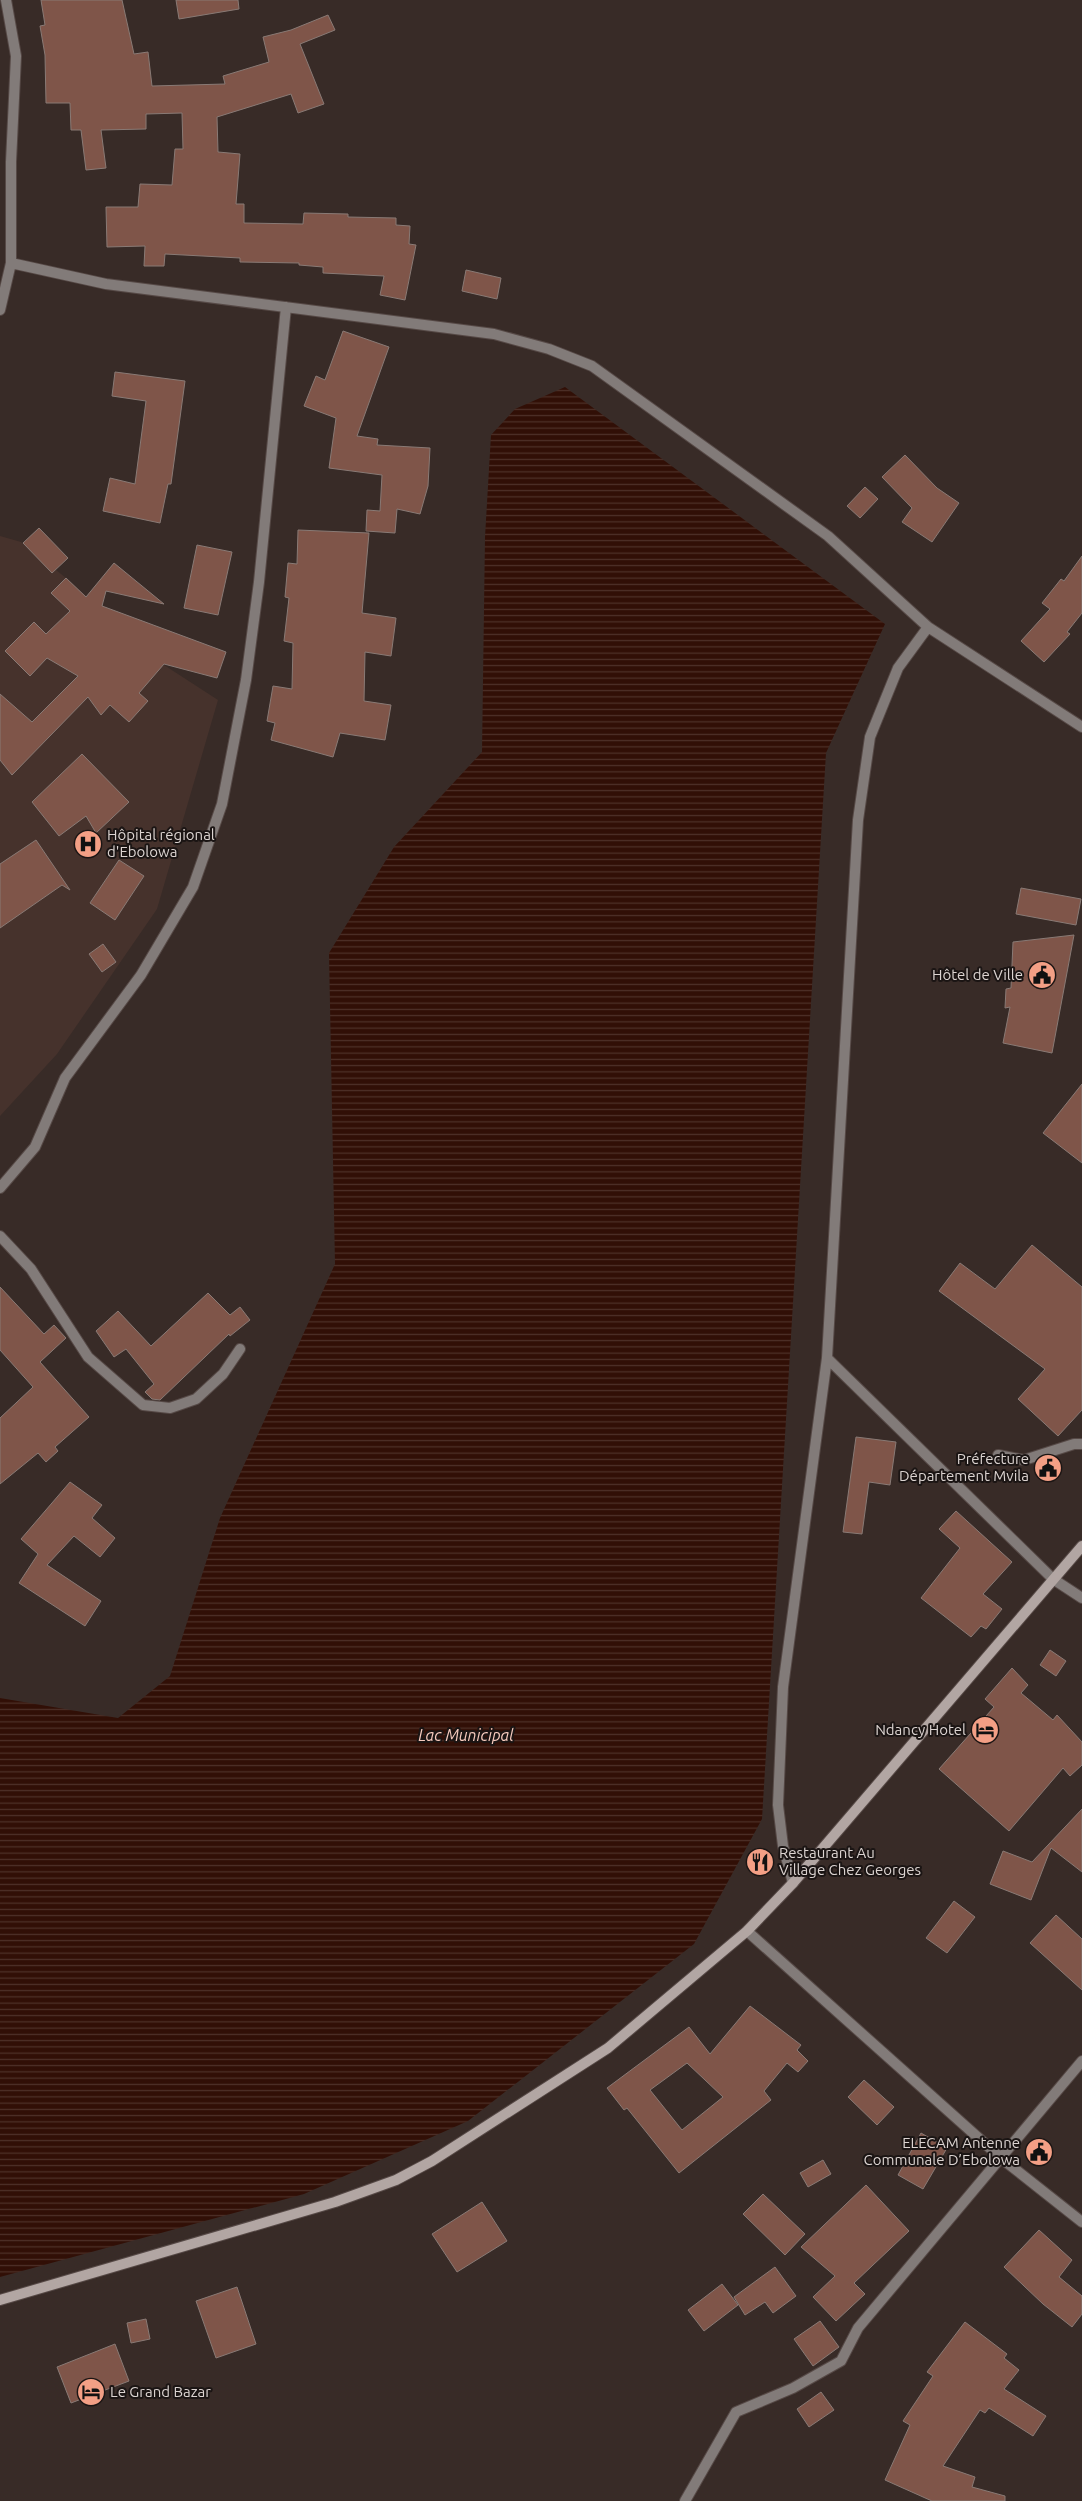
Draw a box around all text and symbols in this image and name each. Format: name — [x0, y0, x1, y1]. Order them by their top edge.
place label: Hôpital régional d'Ebolowa — [107, 826, 215, 860]
hospital icon: Hôpital régional d'Ebolowa — [73, 829, 103, 859]
public building icon: Hôtel de Ville — [1027, 960, 1057, 990]
place label: Hôtel de Ville — [932, 966, 1023, 983]
place label: Préfecture Département Mvila — [899, 1450, 1029, 1484]
public building icon: Préfecture Département Mvila — [1033, 1453, 1063, 1483]
hotel icon: Ndancy Hotel — [970, 1715, 1000, 1745]
place label: Ndancy Hotel — [875, 1721, 966, 1738]
water label: Lac Municipal — [418, 1726, 514, 1744]
place label: Restaurant Au Village Chez Georges — [779, 1844, 921, 1878]
restaurant icon: Restaurant Au Village Chez Georges — [745, 1847, 775, 1877]
place label: ELECAM Antenne Communale D’Ebolowa — [864, 2134, 1020, 2168]
public building icon: ELECAM Antenne Communale D’Ebolowa — [1024, 2137, 1054, 2167]
hotel icon: Le Grand Bazar — [76, 2377, 106, 2407]
place label: Le Grand Bazar — [110, 2383, 211, 2400]

